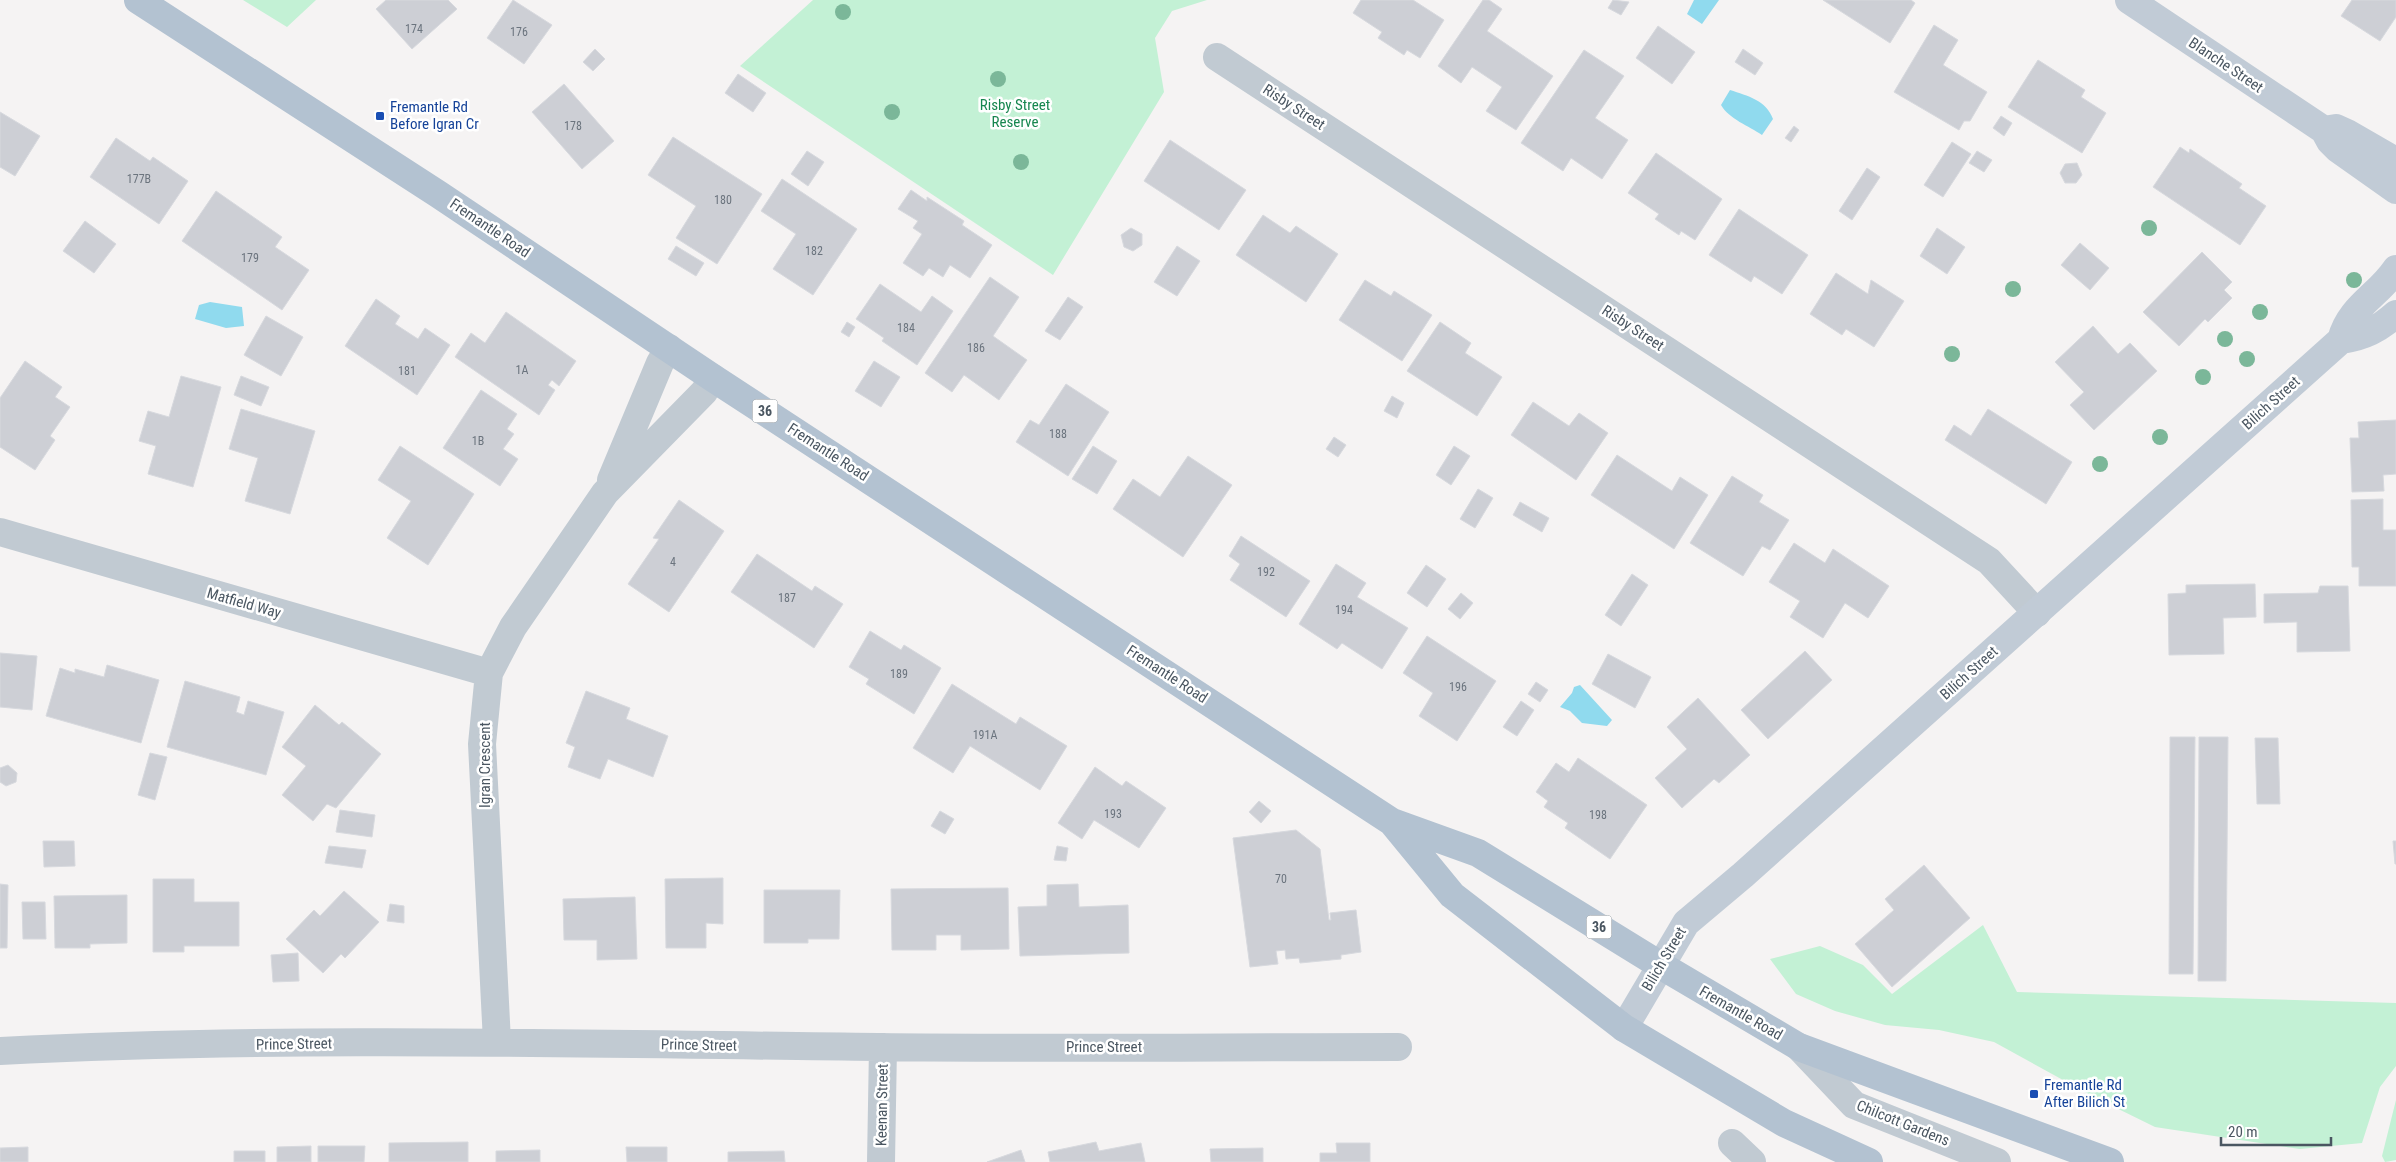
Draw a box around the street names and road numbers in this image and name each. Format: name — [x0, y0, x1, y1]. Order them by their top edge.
street label: Blanche Street — [2185, 34, 2267, 96]
street label: Risby Street — [1260, 80, 1328, 134]
street label: Fremantle Road — [447, 195, 533, 261]
street label: Risby Street — [1599, 301, 1667, 355]
street label: Bilich Street — [2238, 372, 2304, 434]
road number: 36 — [752, 400, 778, 422]
street label: Fremantle Road — [784, 419, 872, 485]
street label: Matfield Way — [205, 584, 283, 622]
street label: Fremantle Road — [1123, 641, 1211, 707]
street label: Bilich Street — [1936, 642, 2002, 704]
street label: Igran Crescent — [476, 722, 494, 808]
road number: 36 — [1586, 916, 1612, 939]
street label: Bilich Street — [1638, 924, 1690, 994]
street label: Fremantle Road — [1696, 982, 1786, 1044]
street label: Prince Street — [256, 1034, 332, 1054]
street label: Prince Street — [661, 1035, 737, 1055]
street label: Prince Street — [1066, 1038, 1142, 1056]
street label: Keenan Street — [872, 1064, 892, 1146]
street label: Chilcott Gardens — [1854, 1096, 1952, 1150]

